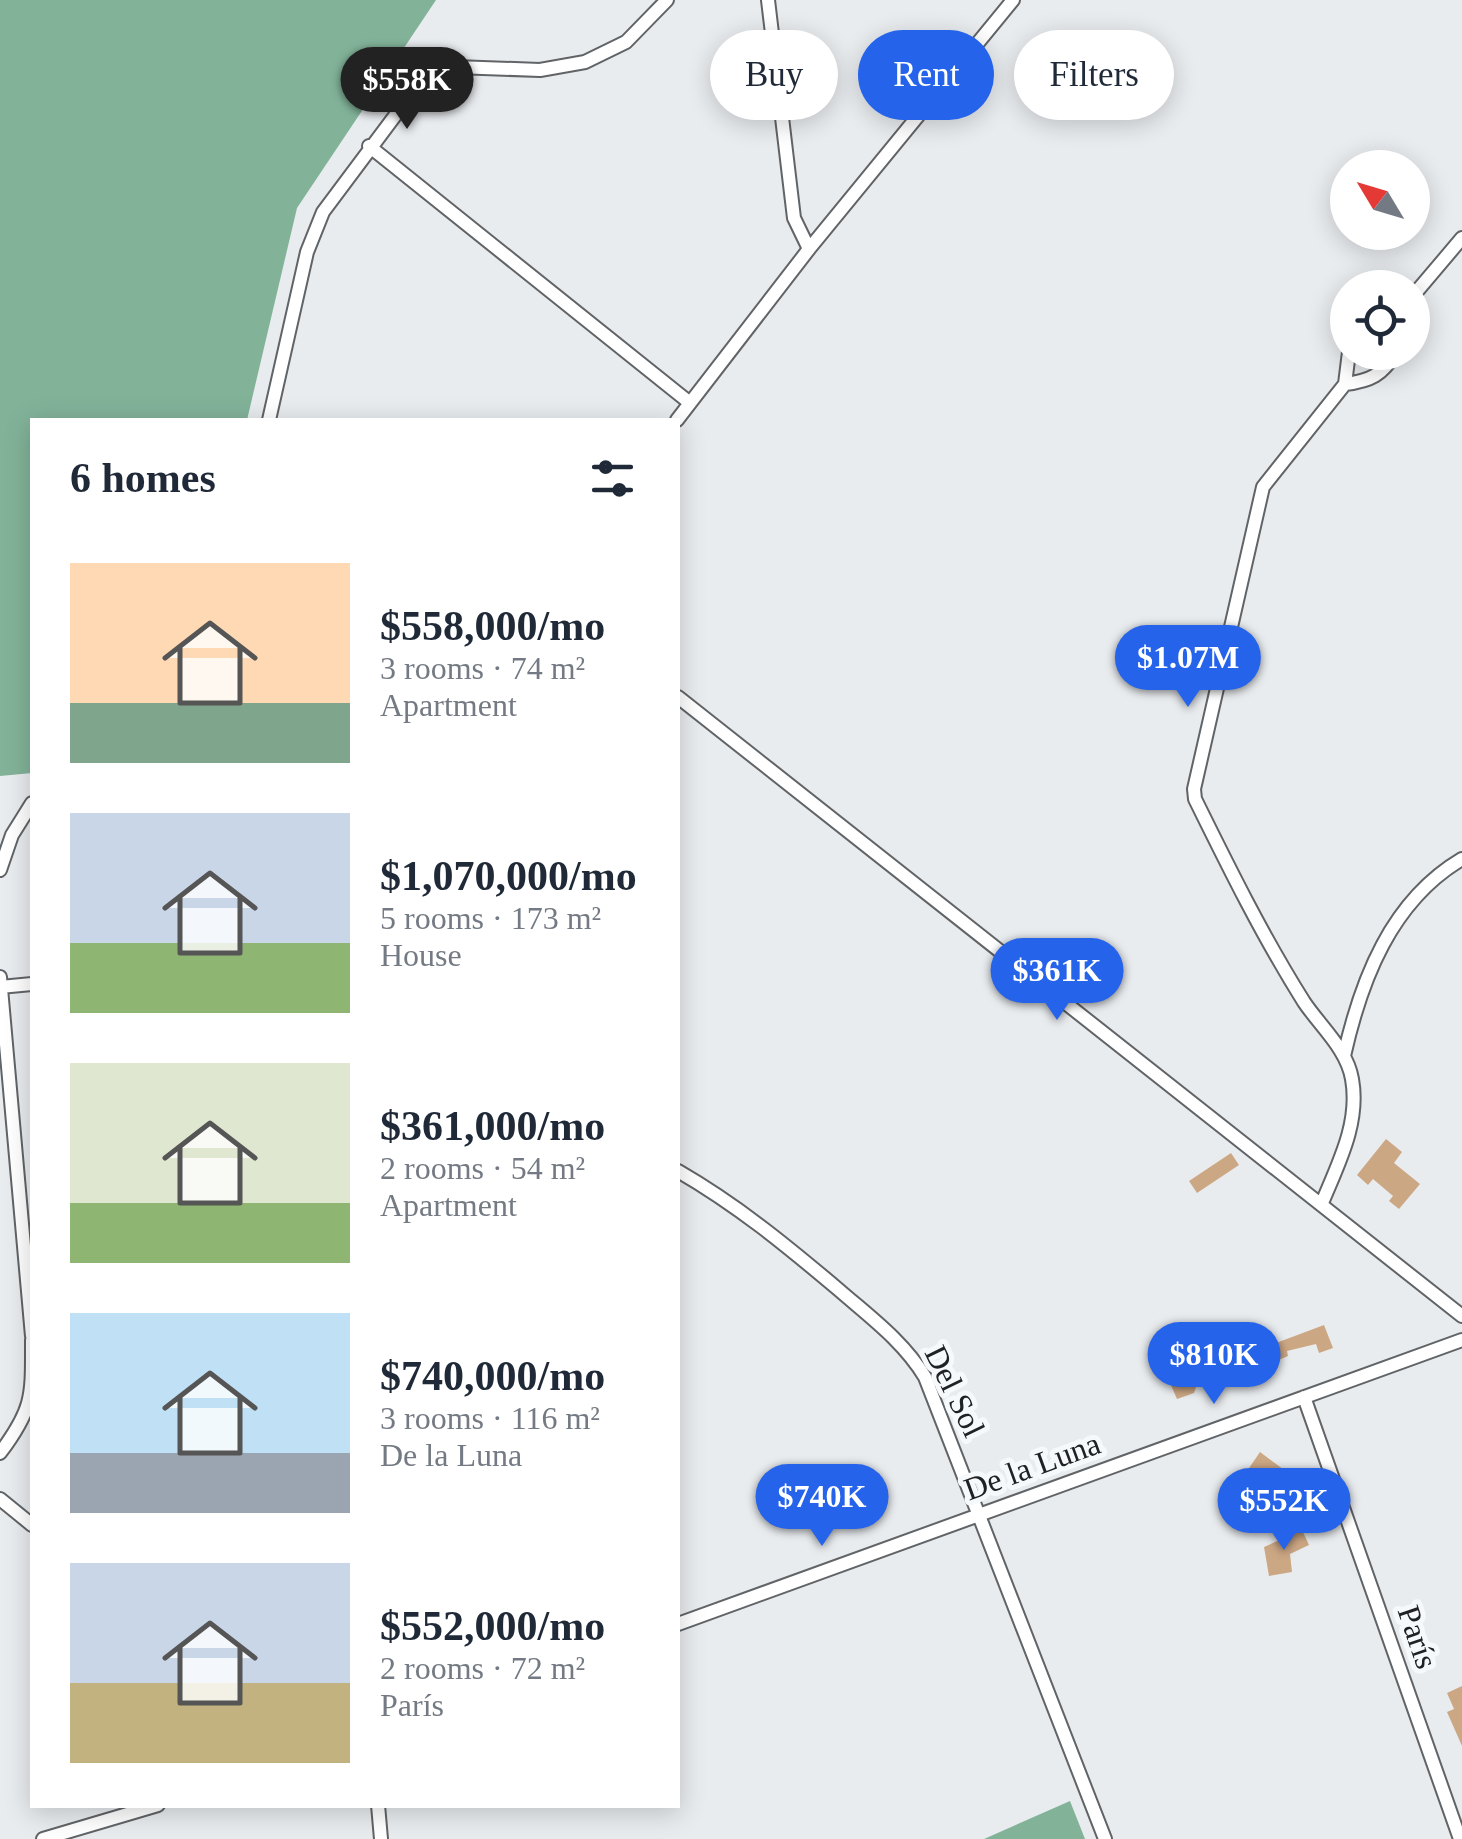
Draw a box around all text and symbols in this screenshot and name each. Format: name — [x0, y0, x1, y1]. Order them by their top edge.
chip: Buy — [710, 30, 838, 120]
chip: Rent — [858, 30, 994, 120]
chip: Filters — [1014, 30, 1174, 120]
pin: $558K — [337, 47, 477, 132]
text: $558K — [363, 61, 451, 97]
north arrow — [1330, 150, 1430, 250]
map controls — [1330, 150, 1430, 370]
button: locate — [1330, 270, 1430, 370]
icon: filters — [585, 451, 640, 506]
text: 6 homes — [70, 455, 216, 501]
icon: home — [150, 603, 270, 723]
text: $558,000/mo — [380, 603, 605, 649]
pin: $1.07M — [1107, 625, 1269, 710]
text: $1.07M — [1137, 639, 1239, 675]
text: 3 rooms · 74 m² — [380, 650, 585, 686]
text: Apartment — [380, 687, 517, 723]
icon: home — [150, 853, 270, 973]
text: $1,070,000/mo — [380, 853, 637, 899]
text: 5 rooms · 173 m² — [380, 900, 601, 936]
text: House — [380, 937, 462, 973]
pin: $361K — [987, 938, 1127, 1023]
text: $361K — [1013, 952, 1101, 988]
icon: home — [150, 1103, 270, 1223]
text: $361,000/mo — [380, 1103, 605, 1149]
text: 2 rooms · 54 m² — [380, 1150, 585, 1186]
text: Apartment — [380, 1187, 517, 1223]
pin: $810K — [1144, 1322, 1284, 1407]
text: $810K — [1170, 1336, 1258, 1372]
street label: Del Sol — [918, 1340, 992, 1443]
icon: home — [150, 1353, 270, 1473]
text: $740,000/mo — [380, 1353, 605, 1399]
text: 3 rooms · 116 m² — [380, 1400, 600, 1436]
street label: De la Luna — [959, 1425, 1105, 1507]
text: De la Luna — [380, 1437, 522, 1473]
pin: $740K — [752, 1464, 892, 1549]
pin: $552K — [1214, 1468, 1354, 1553]
text: $740K — [778, 1478, 866, 1514]
text: $552K — [1240, 1482, 1328, 1518]
street label: París — [1391, 1601, 1445, 1673]
icon: home — [150, 1603, 270, 1723]
text: $552,000/mo — [380, 1603, 605, 1649]
text: 2 rooms · 72 m² — [380, 1650, 585, 1686]
text: París — [380, 1687, 444, 1723]

